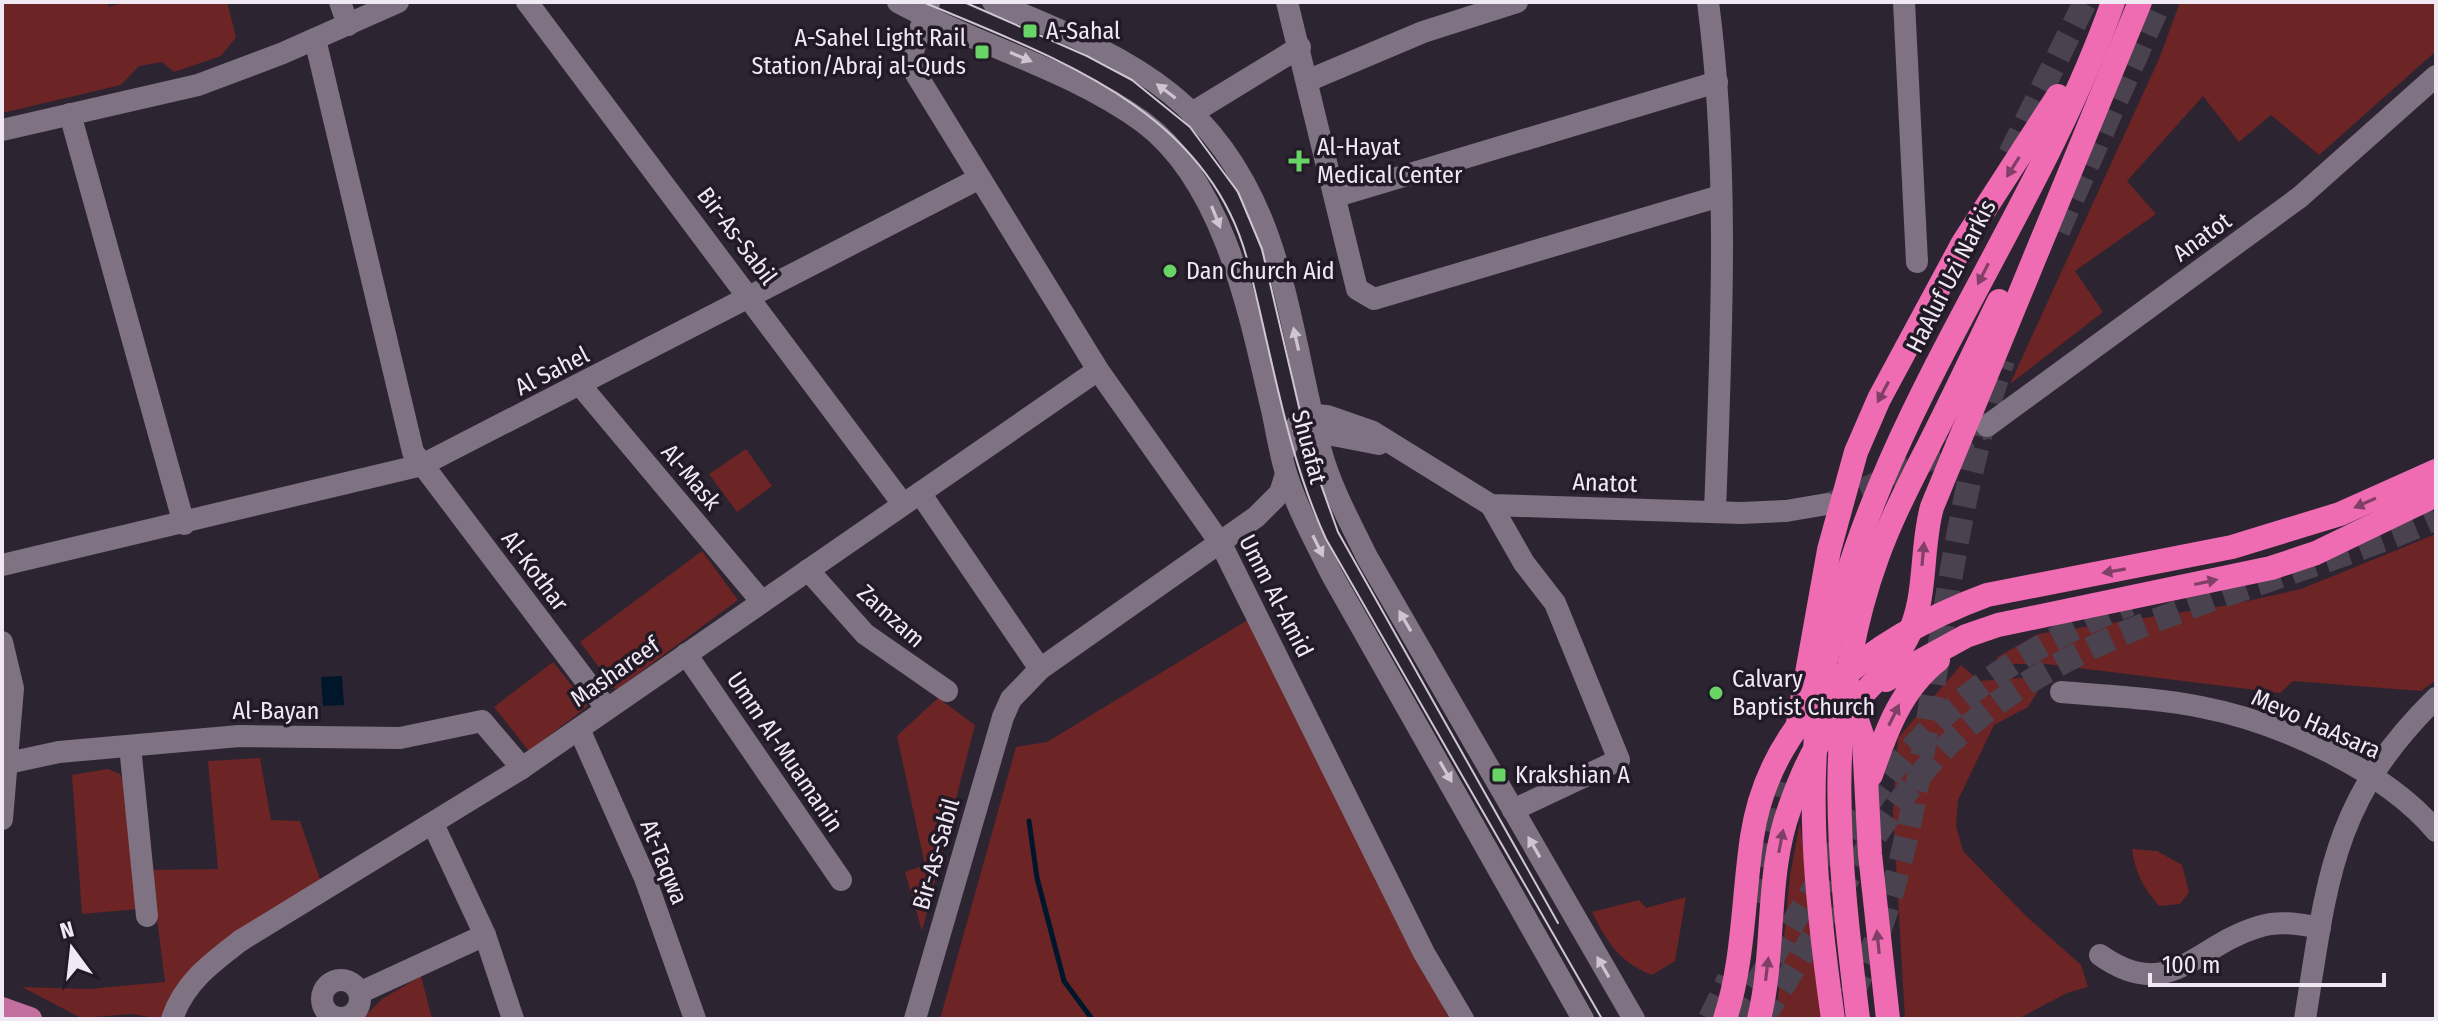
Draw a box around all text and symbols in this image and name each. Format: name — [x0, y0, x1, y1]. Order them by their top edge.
place label: A-Sahal — [1046, 17, 1120, 45]
marker: A-Sahal — [1021, 22, 1039, 40]
place label: A-Sahel Light Rail Station/Abraj al-Quds — [752, 24, 966, 80]
marker: A-Sahel Light Rail Station/Abraj al-Quds — [973, 43, 991, 61]
one-way arrow — [1009, 50, 1033, 63]
one-way arrow — [1155, 83, 1176, 99]
place label: Al-Hayat Medical Center — [1317, 133, 1463, 189]
marker: Al-Hayat Medical Center — [1288, 150, 1310, 172]
one-way arrow — [2007, 156, 2021, 178]
street label: Bir-As-Sabil — [691, 182, 783, 290]
street label: HaAluf Uzi Narkis — [1900, 195, 2002, 357]
one-way arrow — [1209, 205, 1222, 229]
street label: Anatot — [2167, 206, 2237, 267]
place label: Dan Church Aid — [1186, 257, 1335, 285]
marker: Dan Church Aid — [1161, 262, 1179, 280]
one-way arrow — [1976, 263, 1990, 286]
one-way arrow — [1289, 327, 1301, 352]
street label: Al Sahel — [510, 341, 594, 401]
one-way arrow — [1877, 380, 1890, 403]
street label: Shuafat — [1286, 407, 1332, 487]
street label: Al-Mask — [655, 438, 727, 516]
street label: Anatot — [1572, 468, 1638, 498]
one-way arrow — [2353, 496, 2376, 510]
street label: Al-Kothar — [496, 525, 575, 617]
street label: Umm Al-Amid — [1233, 530, 1319, 662]
one-way arrow — [1311, 534, 1324, 557]
one-way arrow — [1917, 541, 1930, 566]
one-way arrow — [2102, 565, 2127, 577]
one-way arrow — [2194, 575, 2219, 588]
street label: Zamzam — [852, 579, 930, 653]
one-way arrow — [1398, 610, 1412, 632]
street label: Mashareef — [565, 630, 666, 713]
place label: Calvary Baptist Church — [1732, 665, 1875, 721]
street label: Umm Al-Muamanin — [721, 667, 849, 837]
street label: Mevo HaAsara — [2247, 683, 2385, 765]
marker: Calvary Baptist Church — [1707, 684, 1725, 702]
street label: Al-Bayan — [233, 697, 319, 725]
one-way arrow — [1887, 704, 1901, 727]
one-way arrow — [1439, 761, 1453, 783]
place label: Krakshian A — [1515, 761, 1630, 789]
marker: Krakshian A — [1490, 766, 1508, 784]
street label: Bir-As-Sabil — [907, 795, 965, 913]
street label: At-Taqwa — [634, 816, 694, 908]
one-way arrow — [1775, 828, 1788, 853]
one-way arrow — [1527, 836, 1541, 858]
north arrow — [32, 909, 112, 989]
text: N — [57, 915, 77, 945]
one-way arrow — [1872, 929, 1885, 954]
scale bar — [2150, 937, 2384, 987]
text: 100 m — [2162, 951, 2220, 979]
one-way arrow — [1596, 956, 1610, 978]
one-way arrow — [1761, 956, 1774, 981]

